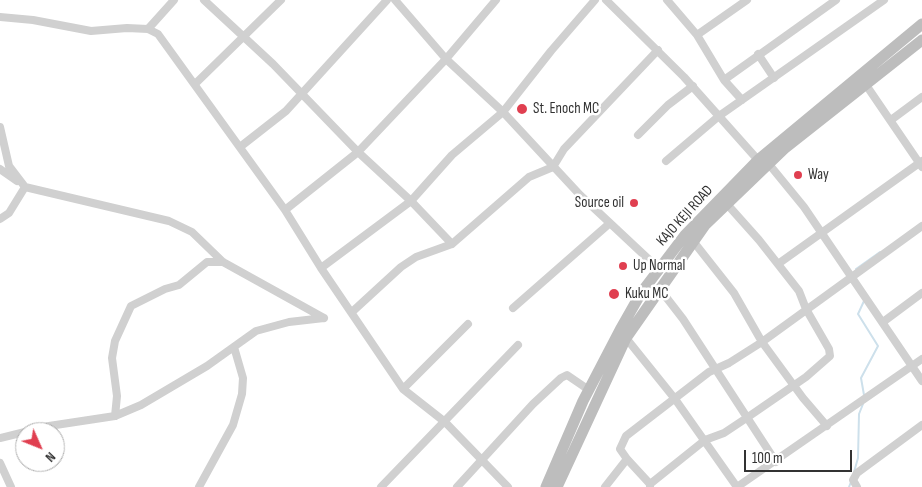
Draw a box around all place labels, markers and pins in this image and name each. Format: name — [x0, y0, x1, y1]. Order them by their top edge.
place label: St. Enoch MC — [533, 100, 599, 118]
marker: St. Enoch MC — [515, 102, 529, 116]
place label: Way — [808, 166, 829, 184]
marker: Way — [792, 169, 804, 181]
place label: Source oil — [575, 194, 624, 212]
marker: Source oil — [628, 197, 640, 209]
place label: Up Normal — [633, 257, 685, 275]
marker: Up Normal — [617, 260, 629, 272]
place label: Kuku MC — [625, 285, 668, 303]
marker: Kuku MC — [607, 287, 621, 301]

